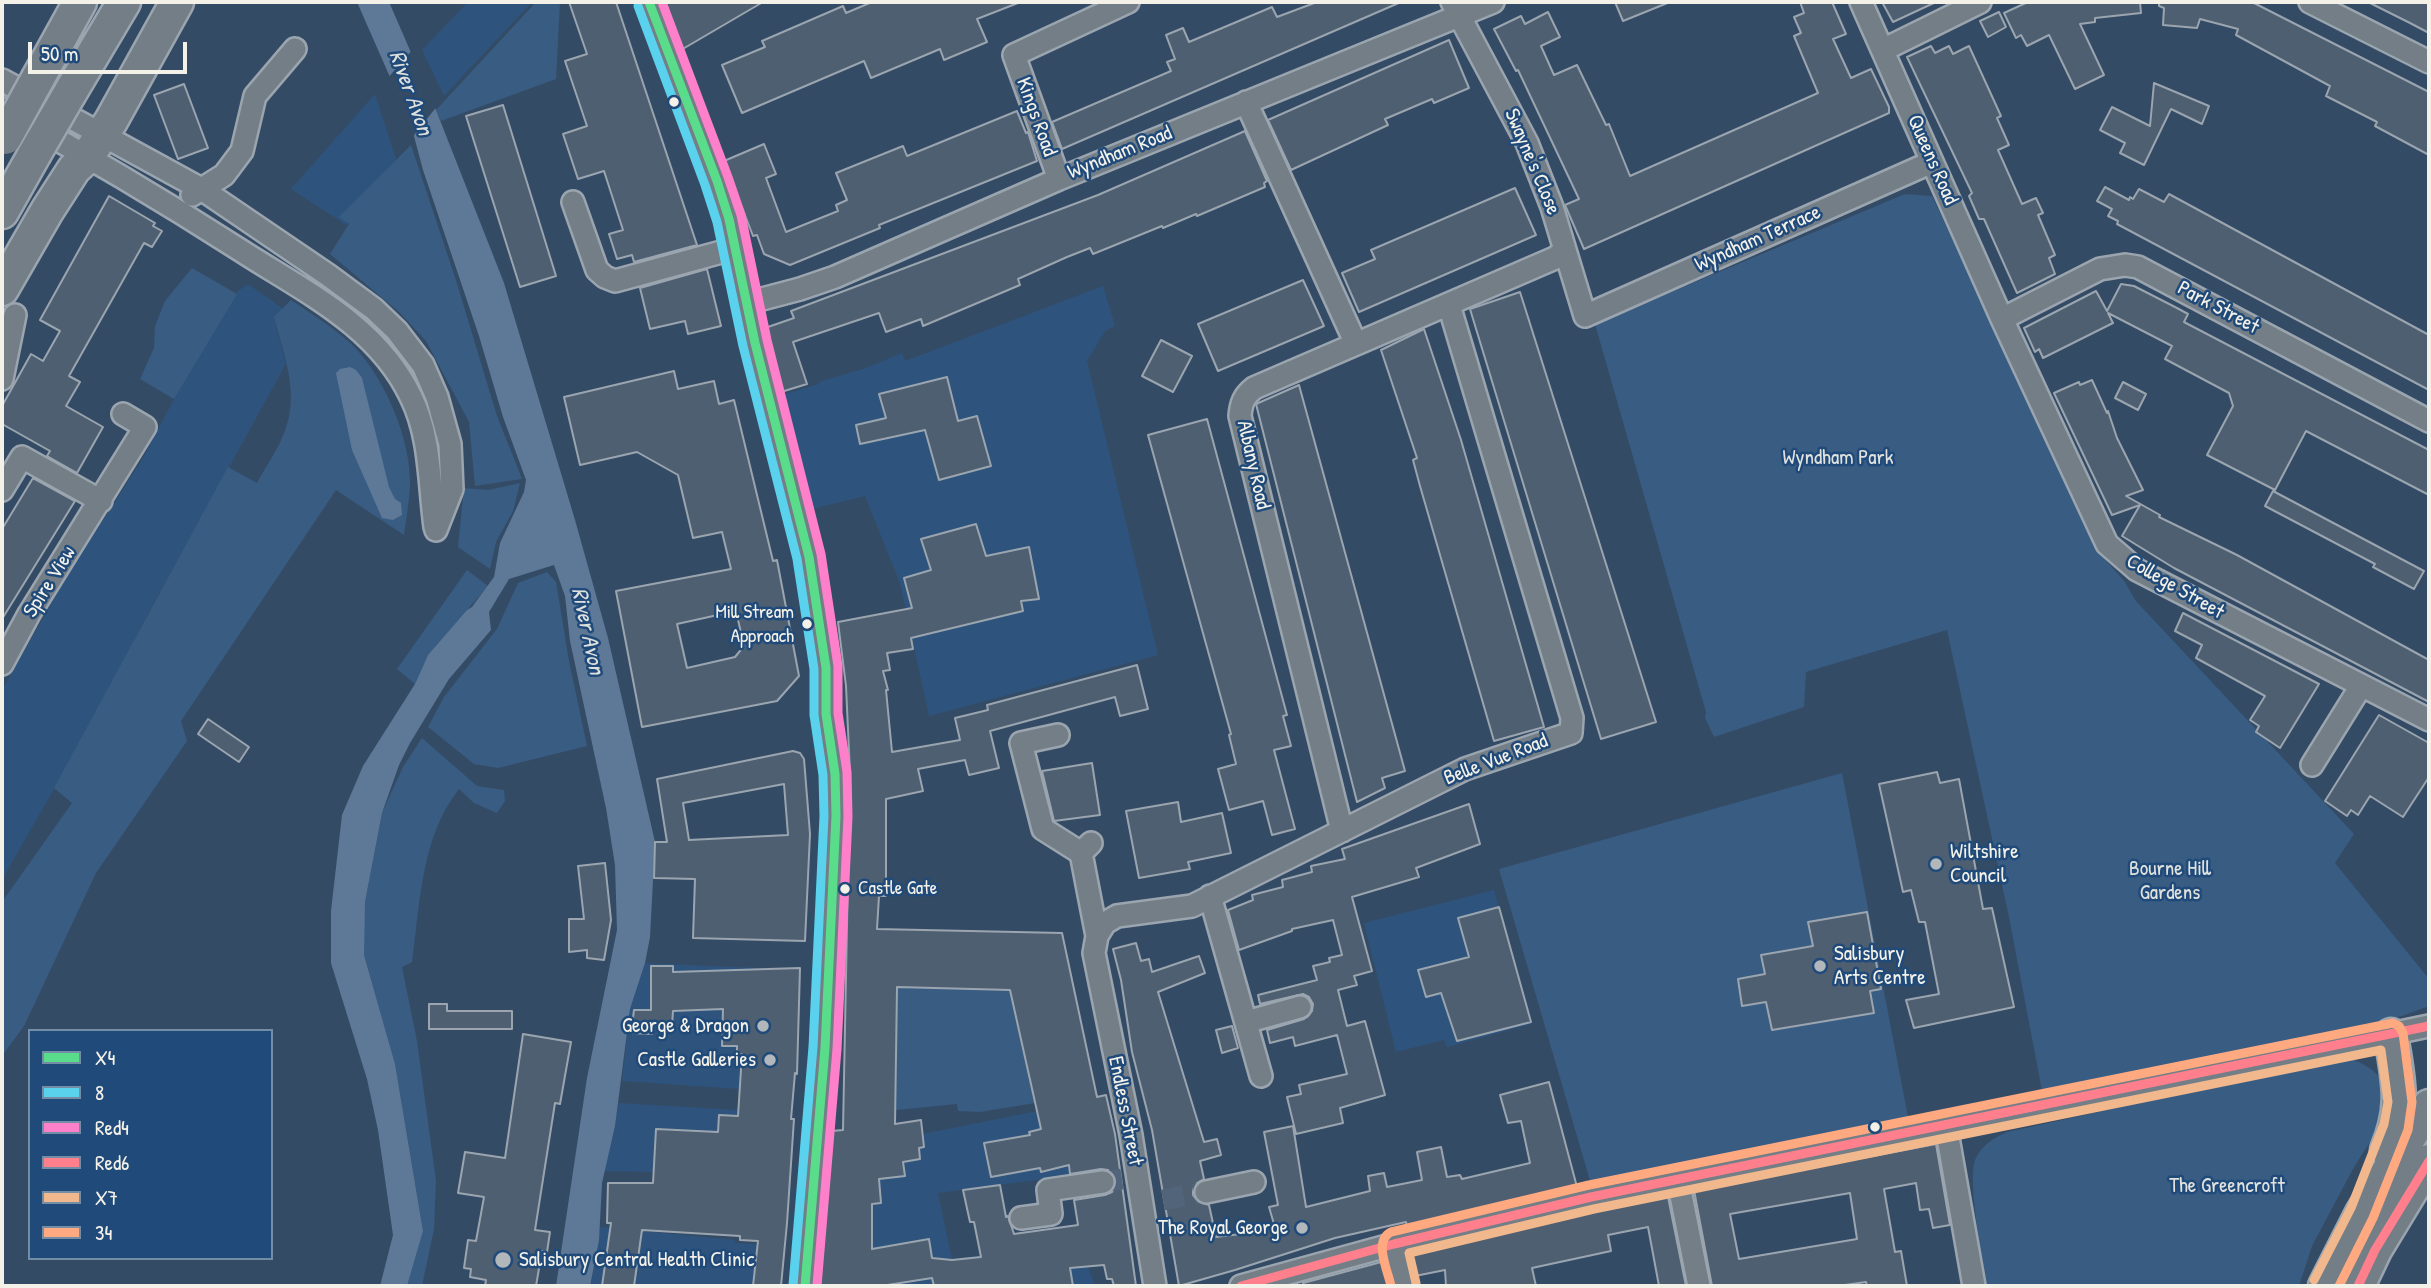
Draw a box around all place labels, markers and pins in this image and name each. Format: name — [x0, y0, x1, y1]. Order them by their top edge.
unlabelled marker — [667, 95, 681, 109]
place label: Mill Stream Approach — [715, 602, 794, 646]
marker: Mill Stream Approach — [800, 617, 814, 631]
place label: Wiltshire Council — [1950, 839, 2019, 889]
marker: Wiltshire Council — [1928, 856, 1944, 872]
place label: Castle Gate — [858, 878, 937, 900]
marker: Castle Gate — [838, 882, 852, 896]
place label: Salisbury Arts Centre — [1834, 941, 1925, 991]
marker: Salisbury Arts Centre — [1812, 958, 1828, 974]
place label: George & Dragon — [622, 1013, 749, 1039]
marker: George & Dragon — [755, 1018, 771, 1034]
place label: Castle Galleries — [637, 1047, 756, 1073]
marker: Castle Galleries — [762, 1052, 778, 1068]
unlabelled marker — [1868, 1120, 1882, 1134]
place label: The Royal George — [1158, 1215, 1288, 1241]
marker: The Royal George — [1294, 1220, 1310, 1236]
place label: Salisbury Central Health Clinic — [519, 1247, 754, 1273]
marker: Salisbury Central Health Clinic — [493, 1250, 513, 1270]

